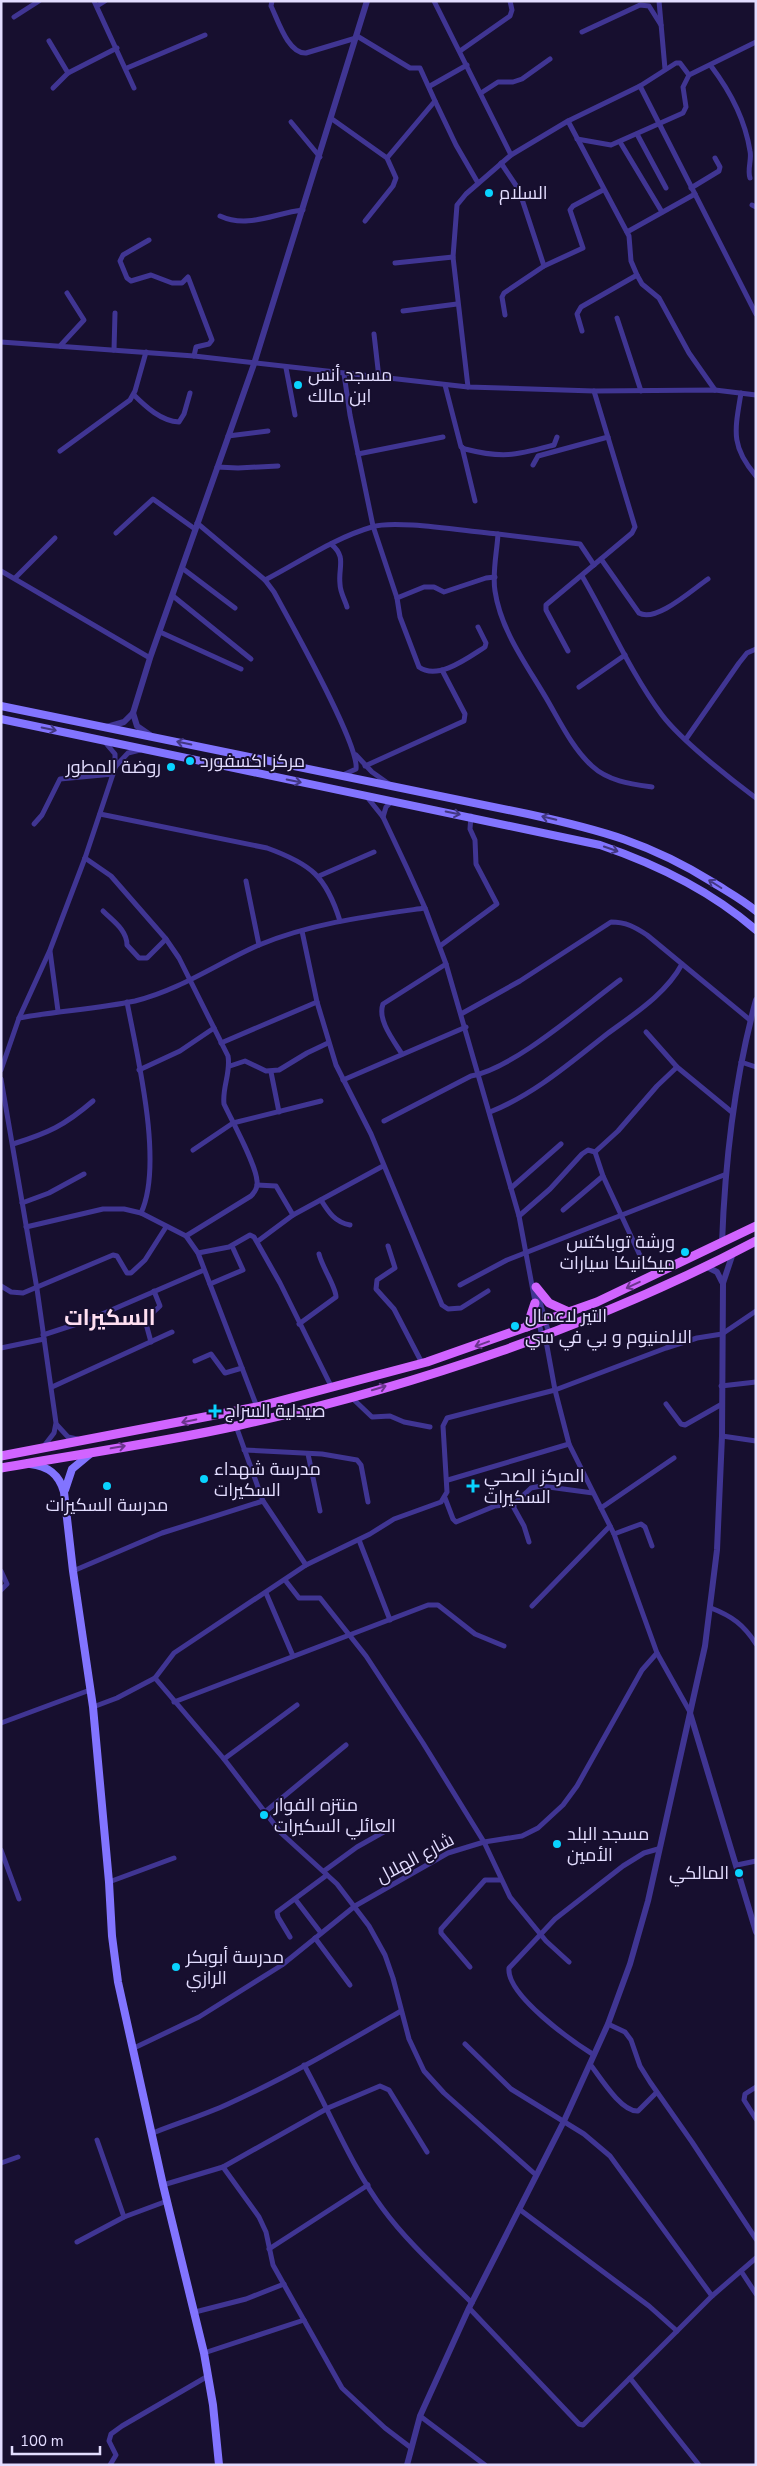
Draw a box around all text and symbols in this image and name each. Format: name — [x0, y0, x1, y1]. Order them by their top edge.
place label: السلام — [499, 181, 548, 205]
marker: السلام — [483, 187, 495, 199]
place label: مسجد أنس ابن مالك — [308, 363, 392, 408]
marker: مسجد أنس ابن مالك — [292, 379, 304, 391]
one-way arrow — [41, 725, 57, 735]
one-way arrow — [177, 737, 193, 747]
place label: مركز اكسفورد — [200, 749, 305, 773]
place label: روضة المطور — [65, 755, 161, 779]
marker: مركز اكسفورد — [184, 755, 196, 767]
marker: روضة المطور — [165, 761, 177, 773]
one-way arrow — [285, 777, 301, 786]
one-way arrow — [445, 808, 461, 818]
one-way arrow — [541, 813, 557, 822]
one-way arrow — [603, 845, 619, 854]
one-way arrow — [709, 878, 723, 888]
place label: ورشة توباكتس ميكانيكا سيارات — [560, 1230, 675, 1275]
marker: ورشة توباكتس ميكانيكا سيارات — [679, 1246, 691, 1258]
one-way arrow — [626, 1281, 641, 1290]
district label: السكيرات — [64, 1303, 156, 1333]
place label: التير لاعمال الالمنيوم و بي في سي — [525, 1304, 692, 1351]
marker: التير لاعمال الالمنيوم و بي في سي — [509, 1320, 521, 1332]
one-way arrow — [474, 1339, 490, 1349]
one-way arrow — [370, 1383, 386, 1393]
place label: صيدلية السراج — [225, 1399, 326, 1423]
marker: صيدلية السراج — [209, 1405, 221, 1417]
one-way arrow — [182, 1417, 198, 1426]
one-way arrow — [110, 1442, 126, 1451]
place label: مدرسة شهداء السكيرات — [214, 1457, 321, 1502]
place label: المركز الصحي السكيرات — [484, 1464, 585, 1509]
marker: مدرسة شهداء السكيرات — [198, 1473, 210, 1485]
marker: المركز الصحي السكيرات — [466, 1479, 480, 1493]
marker: مدرسة السكيرات — [101, 1480, 113, 1492]
place label: مدرسة السكيرات — [46, 1493, 168, 1517]
place label: منتزه الفوار العائلي السكيرات — [273, 1793, 396, 1840]
marker: منتزه الفوار العائلي السكيرات — [258, 1809, 270, 1821]
place label: مسجد البلد الأمين — [567, 1822, 649, 1867]
street label: شارع الهلال — [372, 1827, 458, 1889]
marker: مسجد البلد الأمين — [551, 1838, 563, 1850]
place label: المالكي — [669, 1861, 729, 1887]
marker: المالكي — [733, 1867, 745, 1879]
place label: مدرسة أبوبكر الرازي — [185, 1945, 284, 1992]
marker: مدرسة أبوبكر الرازي — [170, 1961, 182, 1973]
scale bar — [12, 2424, 100, 2456]
text: 100 m — [20, 2431, 64, 2451]

